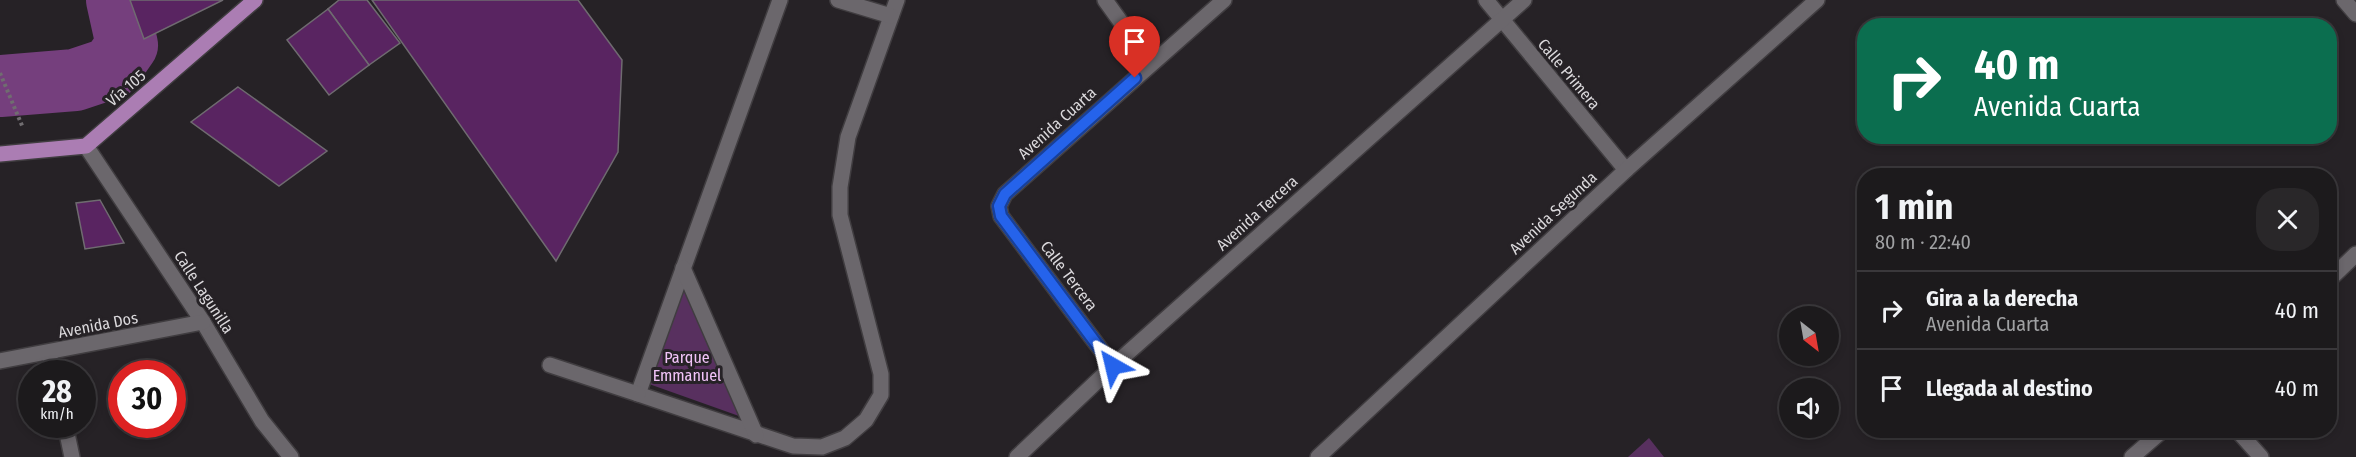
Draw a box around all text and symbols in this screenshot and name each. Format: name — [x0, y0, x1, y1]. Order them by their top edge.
pin — [1109, 16, 1160, 78]
icon: arrive — [1118, 25, 1151, 58]
street label: Calle Primera — [1534, 35, 1604, 113]
text: 40 m — [1974, 40, 2059, 90]
icon: right — [1875, 42, 1953, 120]
street label: Vía 105 — [102, 66, 150, 110]
street label: Avenida Cuarta — [1014, 83, 1100, 163]
text: Avenida Cuarta — [1974, 91, 2140, 123]
street label: Avenida Segunda — [1505, 168, 1601, 258]
street label: Avenida Tercera — [1212, 171, 1302, 255]
text: 1 min — [1875, 185, 1953, 229]
button: close — [2256, 188, 2319, 251]
text: 80 m · 22:40 — [1875, 230, 1971, 254]
street label: Calle Tercera — [1037, 237, 1102, 315]
street label: Calle Lagunilla — [170, 247, 238, 337]
text: Gira a la derecha — [1926, 285, 2078, 312]
icon: right — [1875, 294, 1908, 327]
text: 40 m — [2275, 297, 2319, 324]
north arrow — [1779, 306, 1839, 366]
map controls — [1779, 306, 1839, 438]
street label: Avenida Dos — [57, 308, 140, 342]
text: Avenida Cuarta — [1926, 312, 2049, 336]
position arrow — [1081, 334, 1145, 398]
park label: Parque Emmanuel — [653, 348, 721, 385]
speed limit sign: 30 — [108, 360, 186, 438]
icon: arrive — [1875, 372, 1908, 405]
text: 28 — [42, 374, 72, 410]
text: Llegada al destino — [1926, 375, 2093, 402]
text: 40 m — [2275, 375, 2319, 402]
button: sound — [1779, 378, 1839, 438]
text: km/h — [40, 405, 74, 423]

